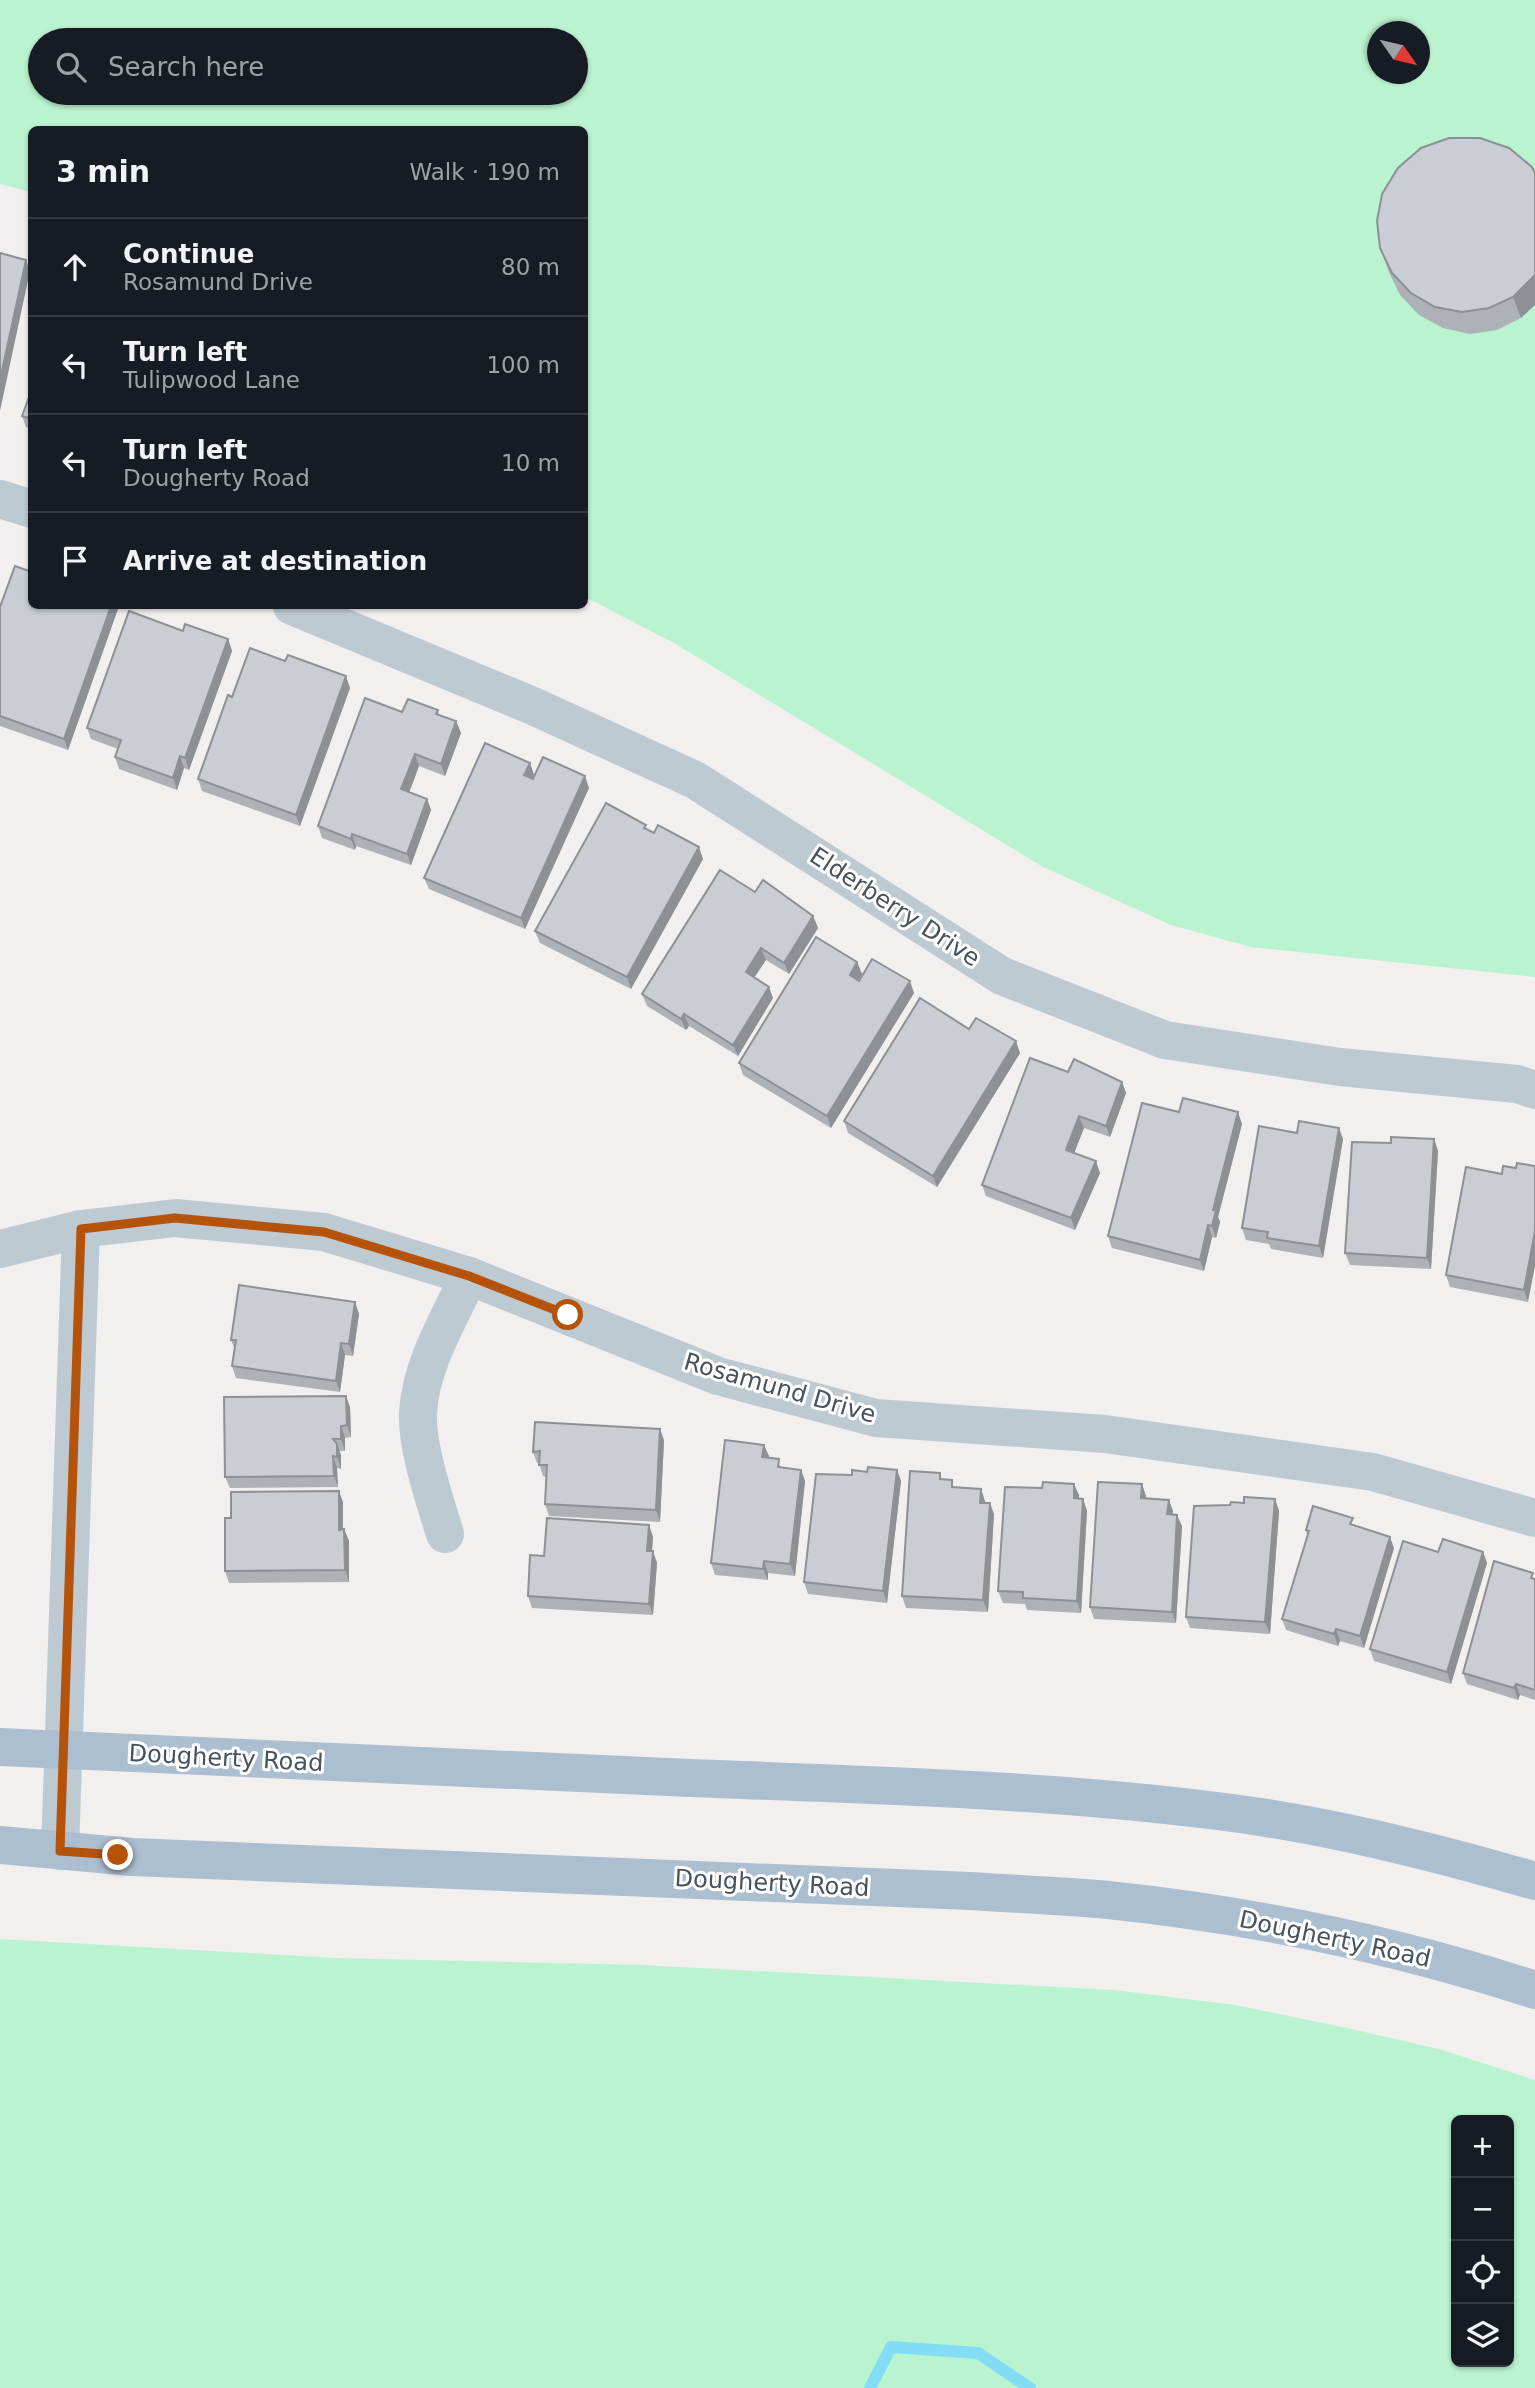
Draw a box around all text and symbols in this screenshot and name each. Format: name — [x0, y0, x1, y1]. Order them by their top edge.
north arrow — [1367, 21, 1430, 84]
search box — [28, 28, 588, 105]
icon: search — [52, 48, 90, 86]
text: Search here — [108, 52, 264, 82]
text: 3 min — [56, 154, 150, 189]
text: Walk · 190 m — [409, 159, 560, 185]
text: Continue — [123, 239, 254, 269]
icon: ahead — [56, 248, 94, 286]
text: 80 m — [501, 254, 560, 280]
text: Rosamund Drive — [123, 269, 313, 295]
text: Turn left — [123, 337, 247, 367]
icon: left — [56, 346, 94, 384]
text: 100 m — [486, 352, 560, 378]
text: Tulipwood Lane — [123, 367, 300, 393]
text: Turn left — [123, 435, 247, 465]
icon: left — [56, 444, 94, 482]
text: 10 m — [501, 450, 560, 476]
text: Dougherty Road — [123, 465, 310, 491]
icon: arrive — [56, 542, 94, 580]
text: Arrive at destination — [123, 546, 427, 576]
street label: Elderberry Drive — [805, 842, 985, 972]
route start — [552, 1299, 583, 1330]
street label: Rosamund Drive — [681, 1347, 879, 1429]
street label: Dougherty Road — [128, 1739, 324, 1777]
route end — [102, 1839, 133, 1870]
street label: Dougherty Road — [674, 1864, 870, 1902]
street label: Dougherty Road — [1237, 1905, 1433, 1973]
map controls — [1451, 2115, 1514, 2367]
button: + — [1451, 2115, 1514, 2178]
button: − — [1451, 2178, 1514, 2241]
button: locate — [1451, 2241, 1514, 2304]
button: layers — [1451, 2304, 1514, 2367]

